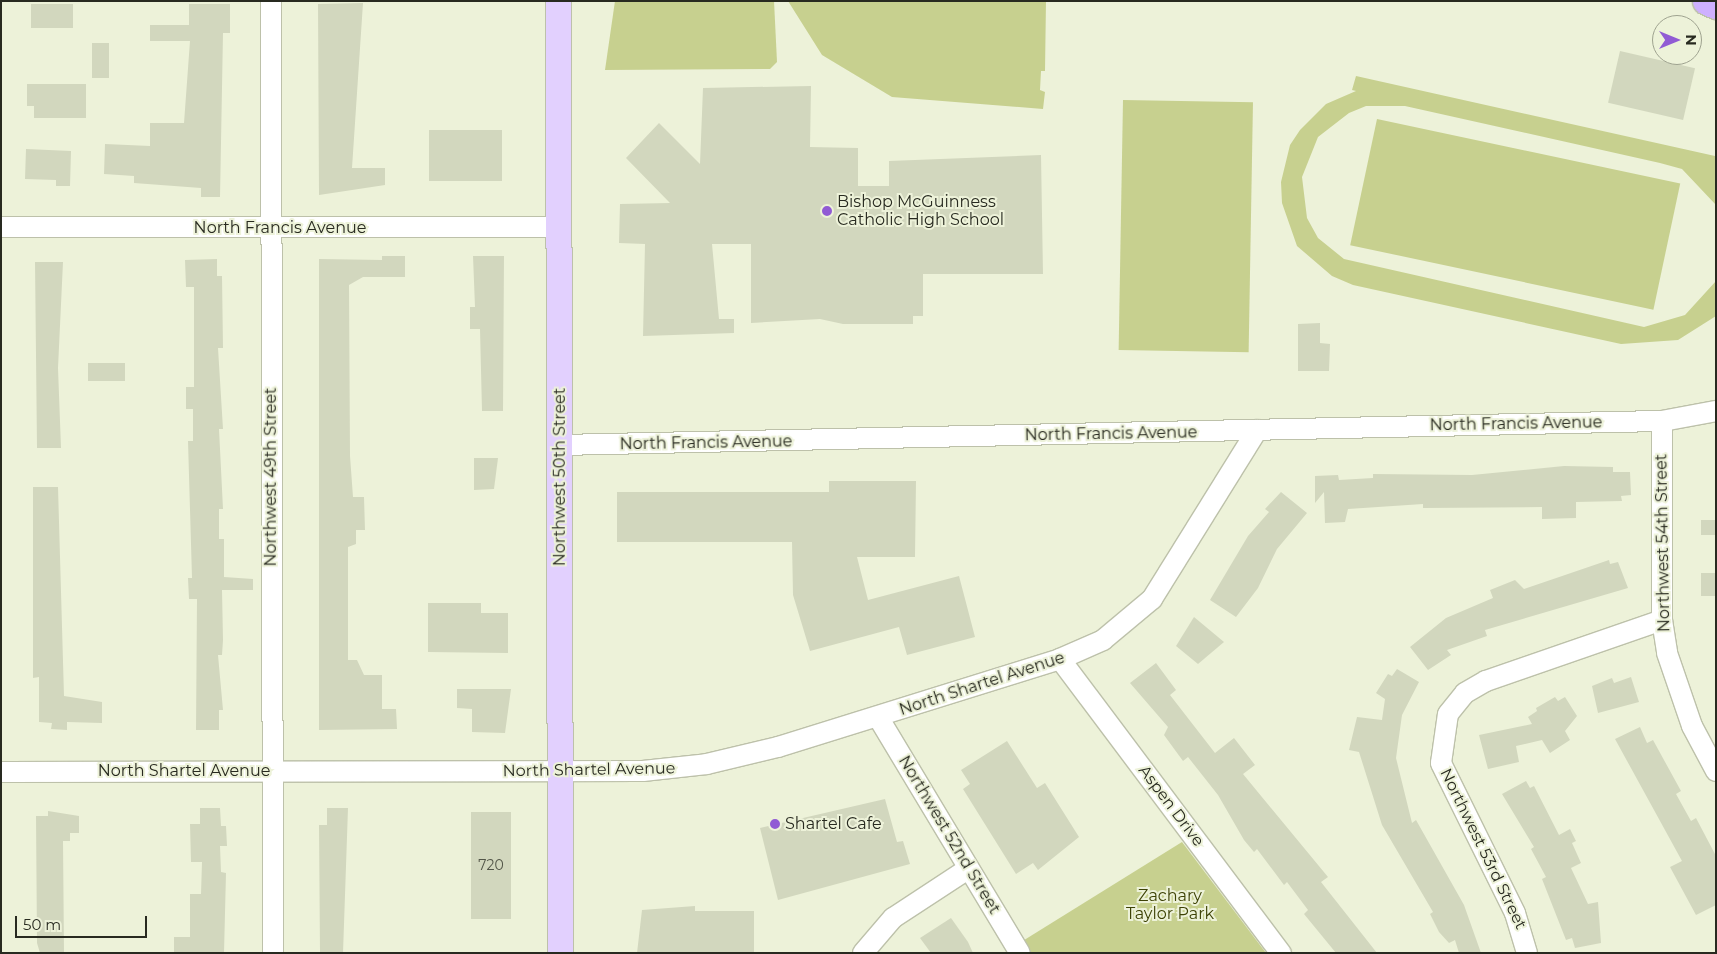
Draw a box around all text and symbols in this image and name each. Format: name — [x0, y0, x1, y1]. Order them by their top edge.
north arrow — [1652, 15, 1702, 65]
text: N — [1682, 34, 1700, 46]
place label: Bishop McGuinness Catholic High School — [837, 192, 1004, 230]
marker: Bishop McGuinness Catholic High School — [821, 205, 833, 217]
street label: North Francis Avenue — [194, 218, 366, 238]
street label: Northwest 49th Street — [261, 387, 281, 567]
street label: Northwest 50th Street — [550, 388, 570, 566]
street label: North Francis Avenue — [1429, 413, 1603, 435]
street label: North Francis Avenue — [1024, 423, 1198, 445]
street label: North Francis Avenue — [619, 432, 793, 454]
street label: Northwest 54th Street — [1652, 454, 1674, 632]
street label: North Shartel Avenue — [897, 648, 1067, 720]
street label: Northwest 52nd Street — [894, 752, 1004, 918]
street label: North Shartel Avenue — [503, 759, 675, 781]
street label: North Shartel Avenue — [98, 761, 270, 781]
street label: Aspen Drive — [1134, 762, 1208, 850]
street label: Northwest 53rd Street — [1436, 765, 1530, 933]
place label: Shartel Cafe — [785, 814, 882, 834]
marker: Shartel Cafe — [769, 818, 781, 830]
house number: 720 — [478, 857, 504, 873]
park label: Zachary Taylor Park — [1126, 886, 1214, 924]
scale bar — [18, 906, 150, 938]
text: 50 m — [23, 915, 61, 934]

